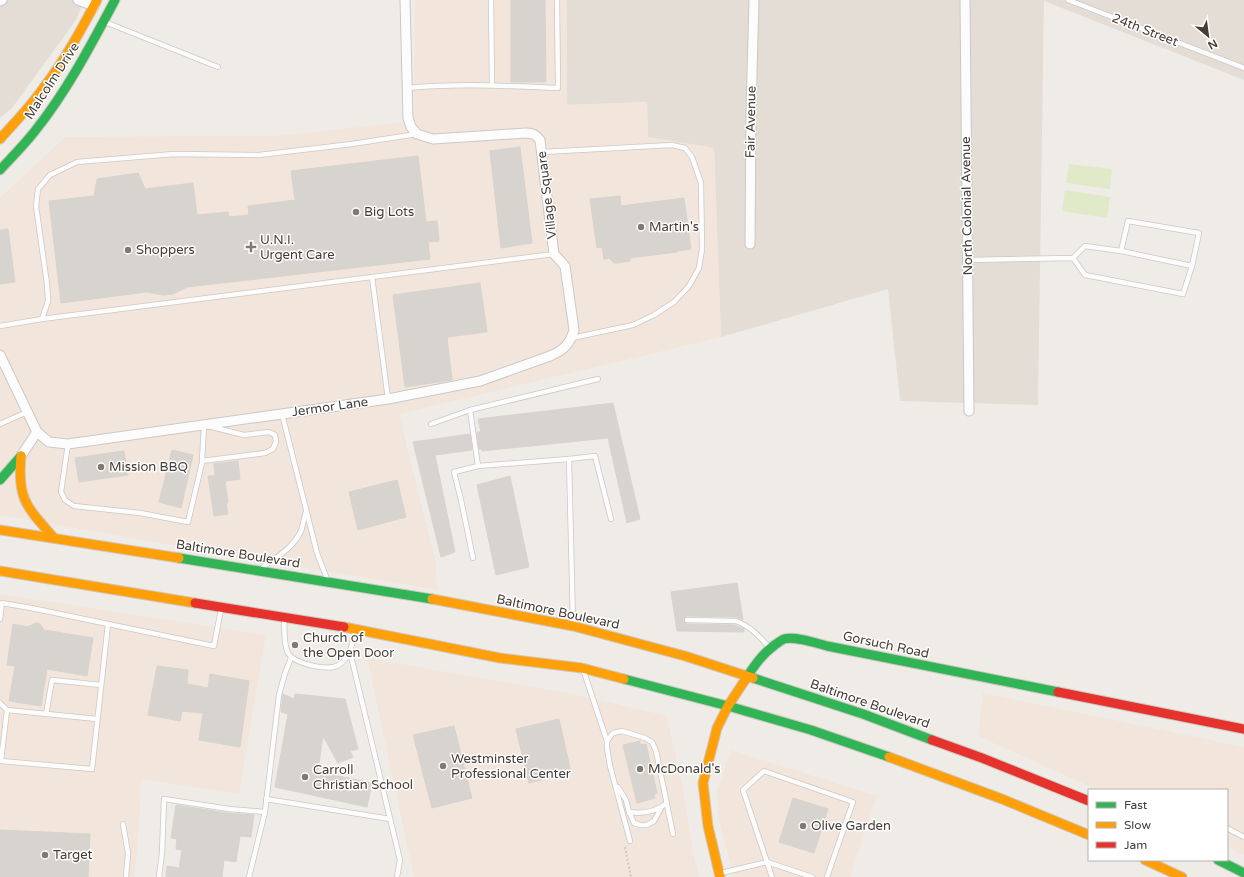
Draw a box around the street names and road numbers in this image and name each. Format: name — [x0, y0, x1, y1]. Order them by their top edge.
street label: 24th Street — [1110, 10, 1180, 50]
street label: Malcolm Drive — [21, 40, 83, 122]
street label: Fair Avenue — [742, 86, 760, 158]
street label: North Colonial Avenue — [958, 136, 976, 276]
street label: Village Square — [534, 150, 560, 240]
street label: Jermor Lane — [291, 394, 369, 420]
street label: Baltimore Boulevard — [175, 536, 301, 572]
street label: Baltimore Boulevard — [495, 591, 621, 633]
street label: Gorsuch Road — [841, 628, 931, 662]
street label: Baltimore Boulevard — [808, 676, 932, 732]

